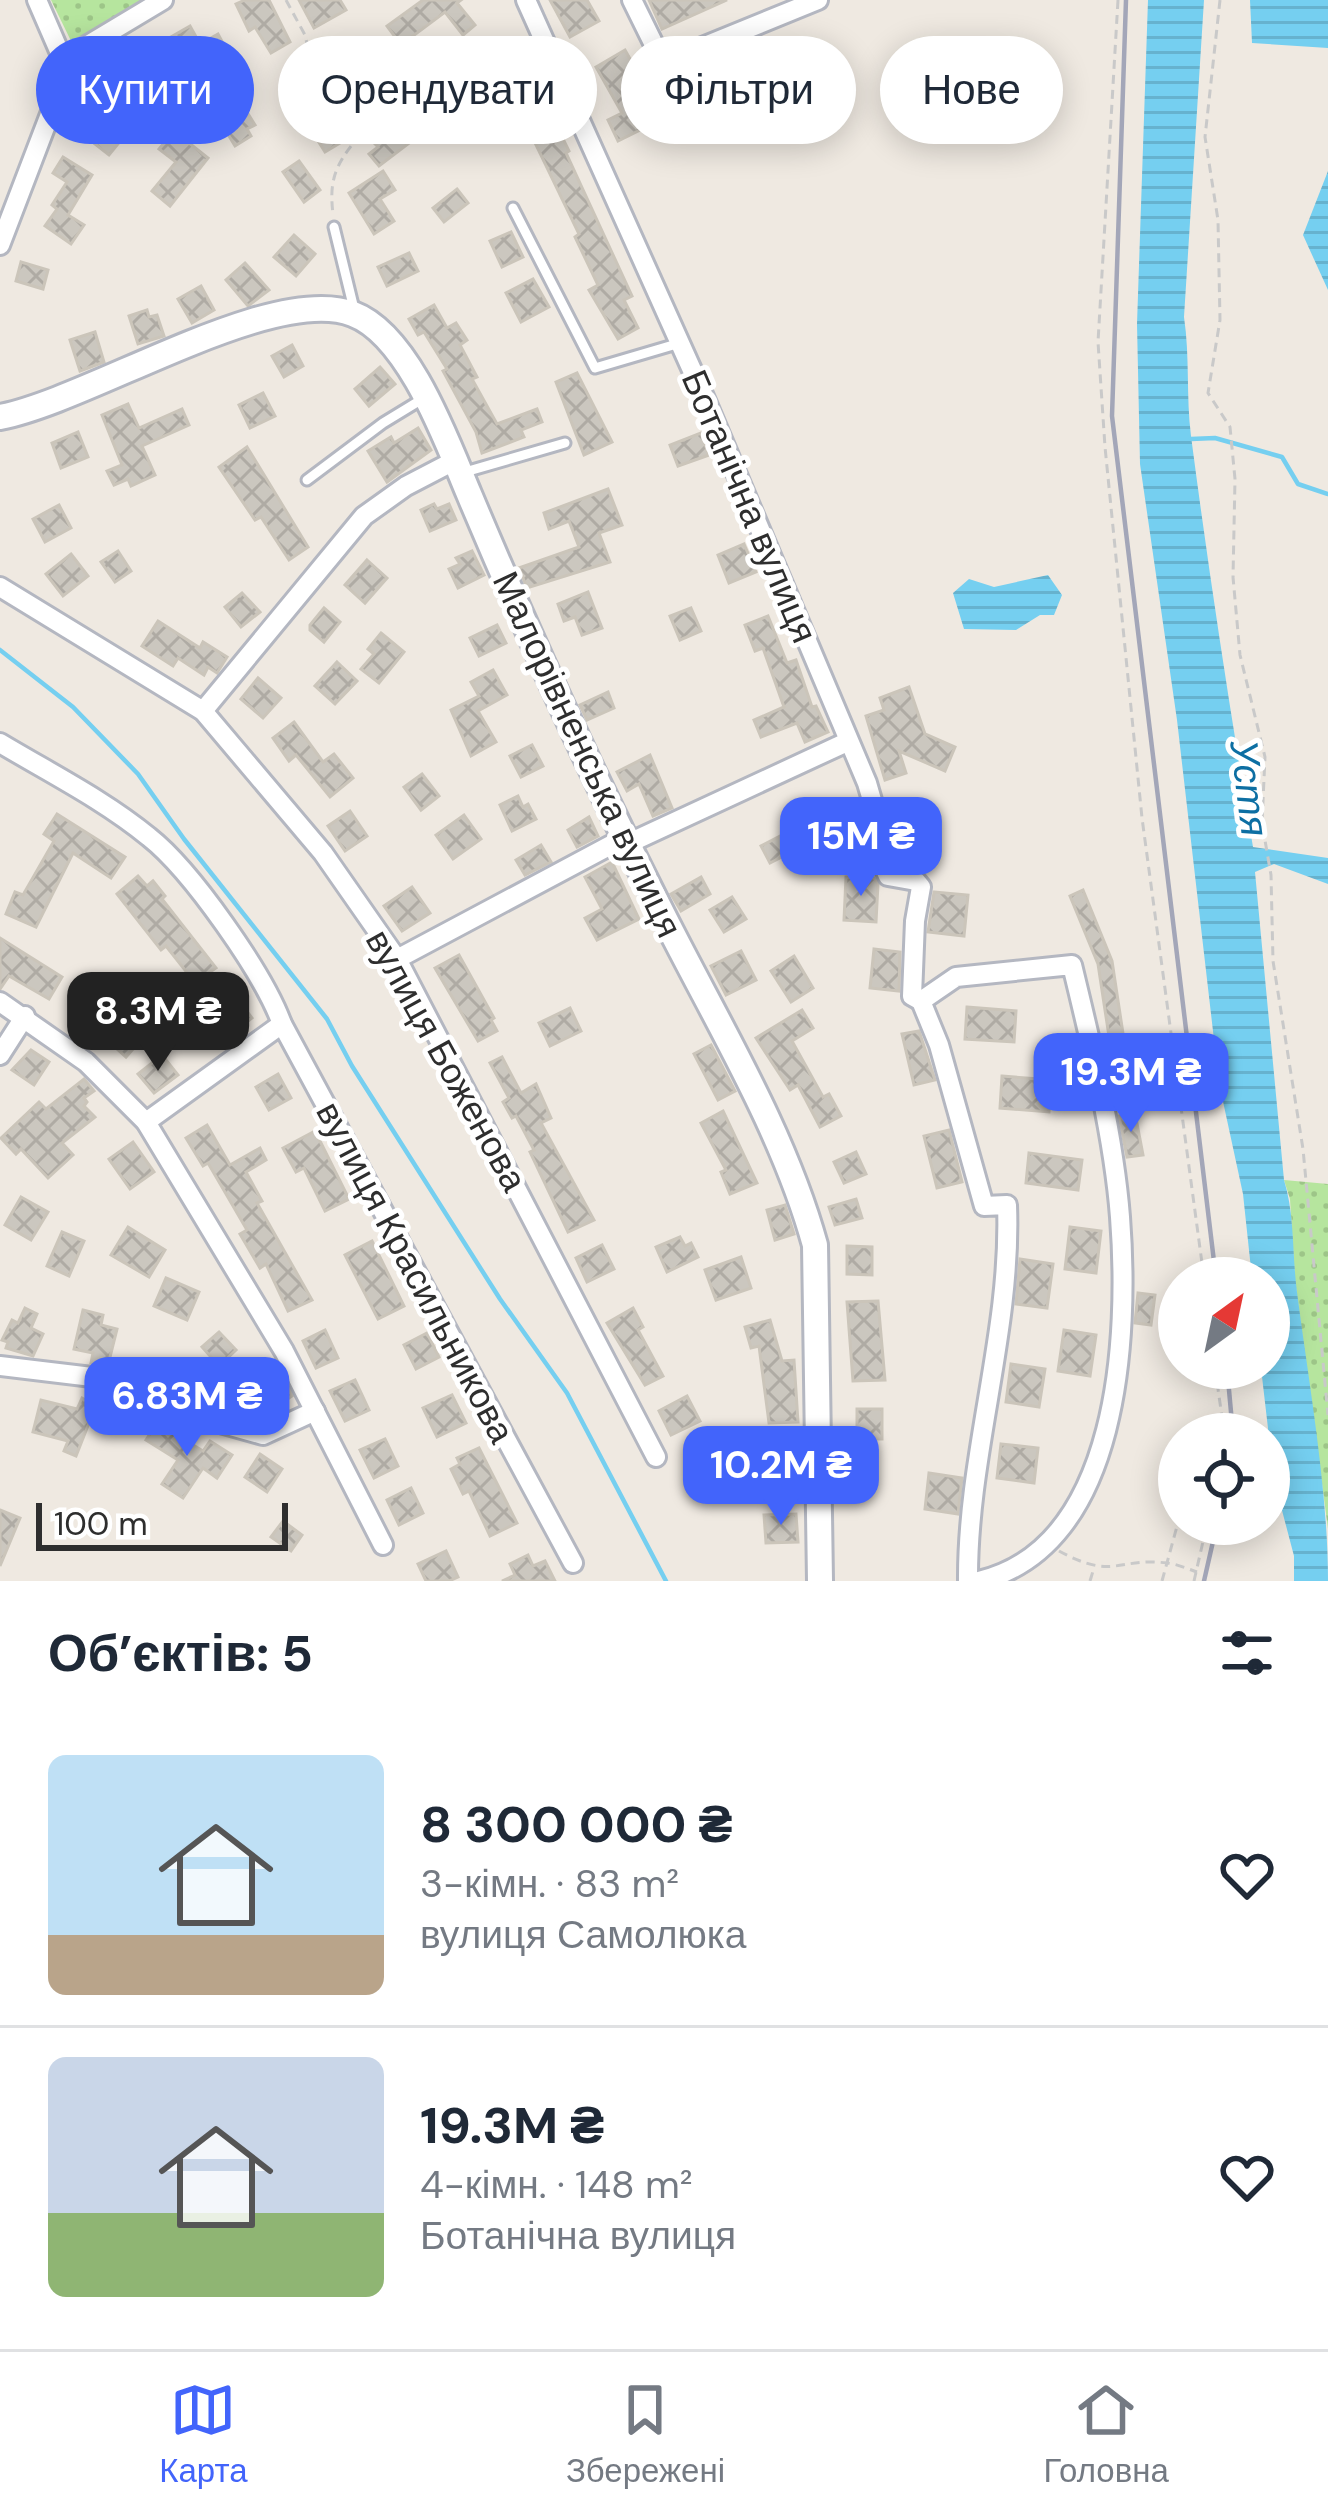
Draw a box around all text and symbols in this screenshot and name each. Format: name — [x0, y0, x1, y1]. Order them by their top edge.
chip: Купити — [36, 36, 254, 144]
chip: Орендувати — [278, 36, 597, 144]
chip: Фільтри — [621, 36, 856, 144]
chip: Нове — [880, 36, 1063, 144]
street label: Ботанічна вулиця — [671, 363, 828, 650]
street label: Малорівненська вулиця — [482, 564, 693, 945]
water label: Устя — [1218, 736, 1281, 839]
pin: 15M ₴ — [777, 797, 945, 899]
text: 15M ₴ — [807, 810, 915, 861]
street label: вулиця Боженова — [355, 921, 538, 1200]
pin: 8.3M ₴ — [60, 972, 256, 1074]
text: 8.3M ₴ — [94, 985, 222, 1036]
pin: 19.3M ₴ — [1020, 1033, 1242, 1135]
text: 19.3M ₴ — [1061, 1046, 1201, 1097]
street label: вулиця Красильникова — [306, 1093, 526, 1452]
north arrow — [1158, 1257, 1290, 1389]
map controls — [1158, 1257, 1290, 1545]
pin: 6.83M ₴ — [76, 1357, 298, 1459]
text: 6.83M ₴ — [111, 1370, 263, 1421]
button: locate — [1158, 1413, 1290, 1545]
pin: 10.2M ₴ — [670, 1426, 892, 1528]
text: 10.2M ₴ — [710, 1439, 852, 1490]
scale bar — [36, 1497, 288, 1550]
text: 100 m — [54, 1502, 148, 1545]
text: Об’єктів: 5 — [48, 1620, 313, 1687]
icon: filters — [1214, 1620, 1280, 1686]
text: 8 300 000 ₴ — [420, 1791, 733, 1858]
icon: home — [144, 1803, 288, 1947]
icon: heart — [1214, 1842, 1280, 1908]
text: 3-кімн. · 83 m² — [420, 1858, 679, 1909]
text: вулиця Самолюка — [420, 1909, 746, 1960]
text: 19.3M ₴ — [420, 2092, 604, 2159]
icon: home — [144, 2105, 288, 2249]
icon: heart — [1214, 2144, 1280, 2210]
text: 4-кімн. · 148 m² — [420, 2159, 693, 2210]
text: Ботанічна вулиця — [420, 2210, 736, 2261]
tab: Карта — [159, 2377, 248, 2492]
tab: Збережені — [566, 2377, 725, 2492]
tab: Головна — [1043, 2377, 1169, 2492]

